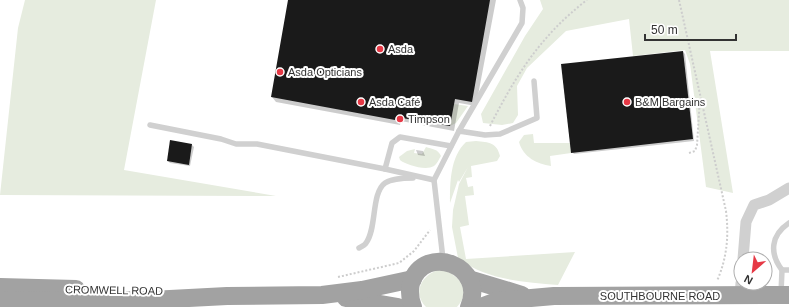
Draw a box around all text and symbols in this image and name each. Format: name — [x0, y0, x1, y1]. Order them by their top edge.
scale bar — [645, 16, 736, 42]
text: 50 m — [651, 23, 678, 37]
place label: Asda — [388, 43, 414, 55]
marker: Asda — [375, 44, 385, 54]
place label: Asda Opticians — [288, 66, 362, 78]
marker: Asda Opticians — [275, 67, 285, 77]
place label: Asda Café — [369, 96, 420, 108]
place label: B&M Bargains — [635, 96, 706, 108]
marker: Asda Café — [356, 97, 366, 107]
marker: B&M Bargains — [622, 97, 632, 107]
place label: Timpson — [408, 113, 450, 125]
marker: Timpson — [395, 114, 405, 124]
north arrow — [733, 251, 773, 291]
text: N — [742, 273, 755, 287]
street label: CROMWELL ROAD — [65, 283, 163, 297]
street label: SOUTHBOURNE ROAD — [600, 290, 720, 302]

